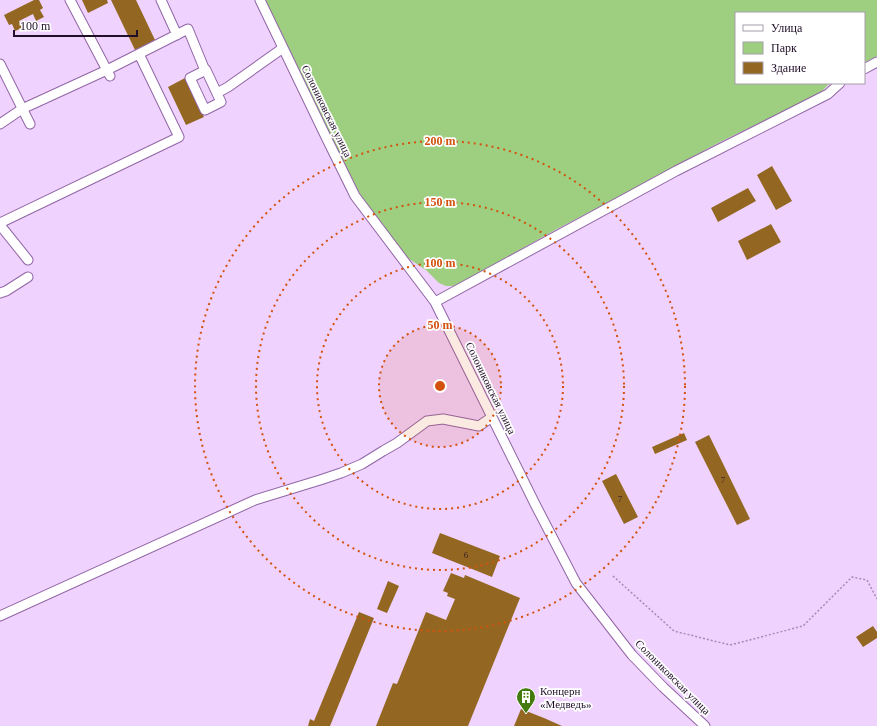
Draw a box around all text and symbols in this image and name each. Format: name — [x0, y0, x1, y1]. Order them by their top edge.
scale bar — [14, 12, 137, 38]
legend — [735, 12, 865, 84]
text: 100 m — [20, 19, 51, 33]
text: Улица — [771, 21, 803, 35]
text: Парк — [771, 41, 797, 55]
text: Здание — [771, 61, 806, 75]
street label: Солониковская улица — [300, 63, 355, 159]
text: 200 m — [425, 134, 456, 148]
text: 150 m — [425, 195, 456, 209]
text: 100 m — [425, 256, 456, 270]
text: 50 m — [428, 318, 453, 332]
street label: Солониковская улица — [464, 340, 519, 436]
centre of rings — [433, 379, 447, 393]
house number: 7 — [721, 475, 726, 485]
house number: 7 — [618, 494, 623, 504]
house number: 6 — [464, 550, 469, 560]
street label: Солониковская улица — [633, 637, 713, 717]
place label: Концерн «Медведь» — [540, 685, 591, 710]
building icon: Концерн «Медведь» — [515, 686, 537, 714]

